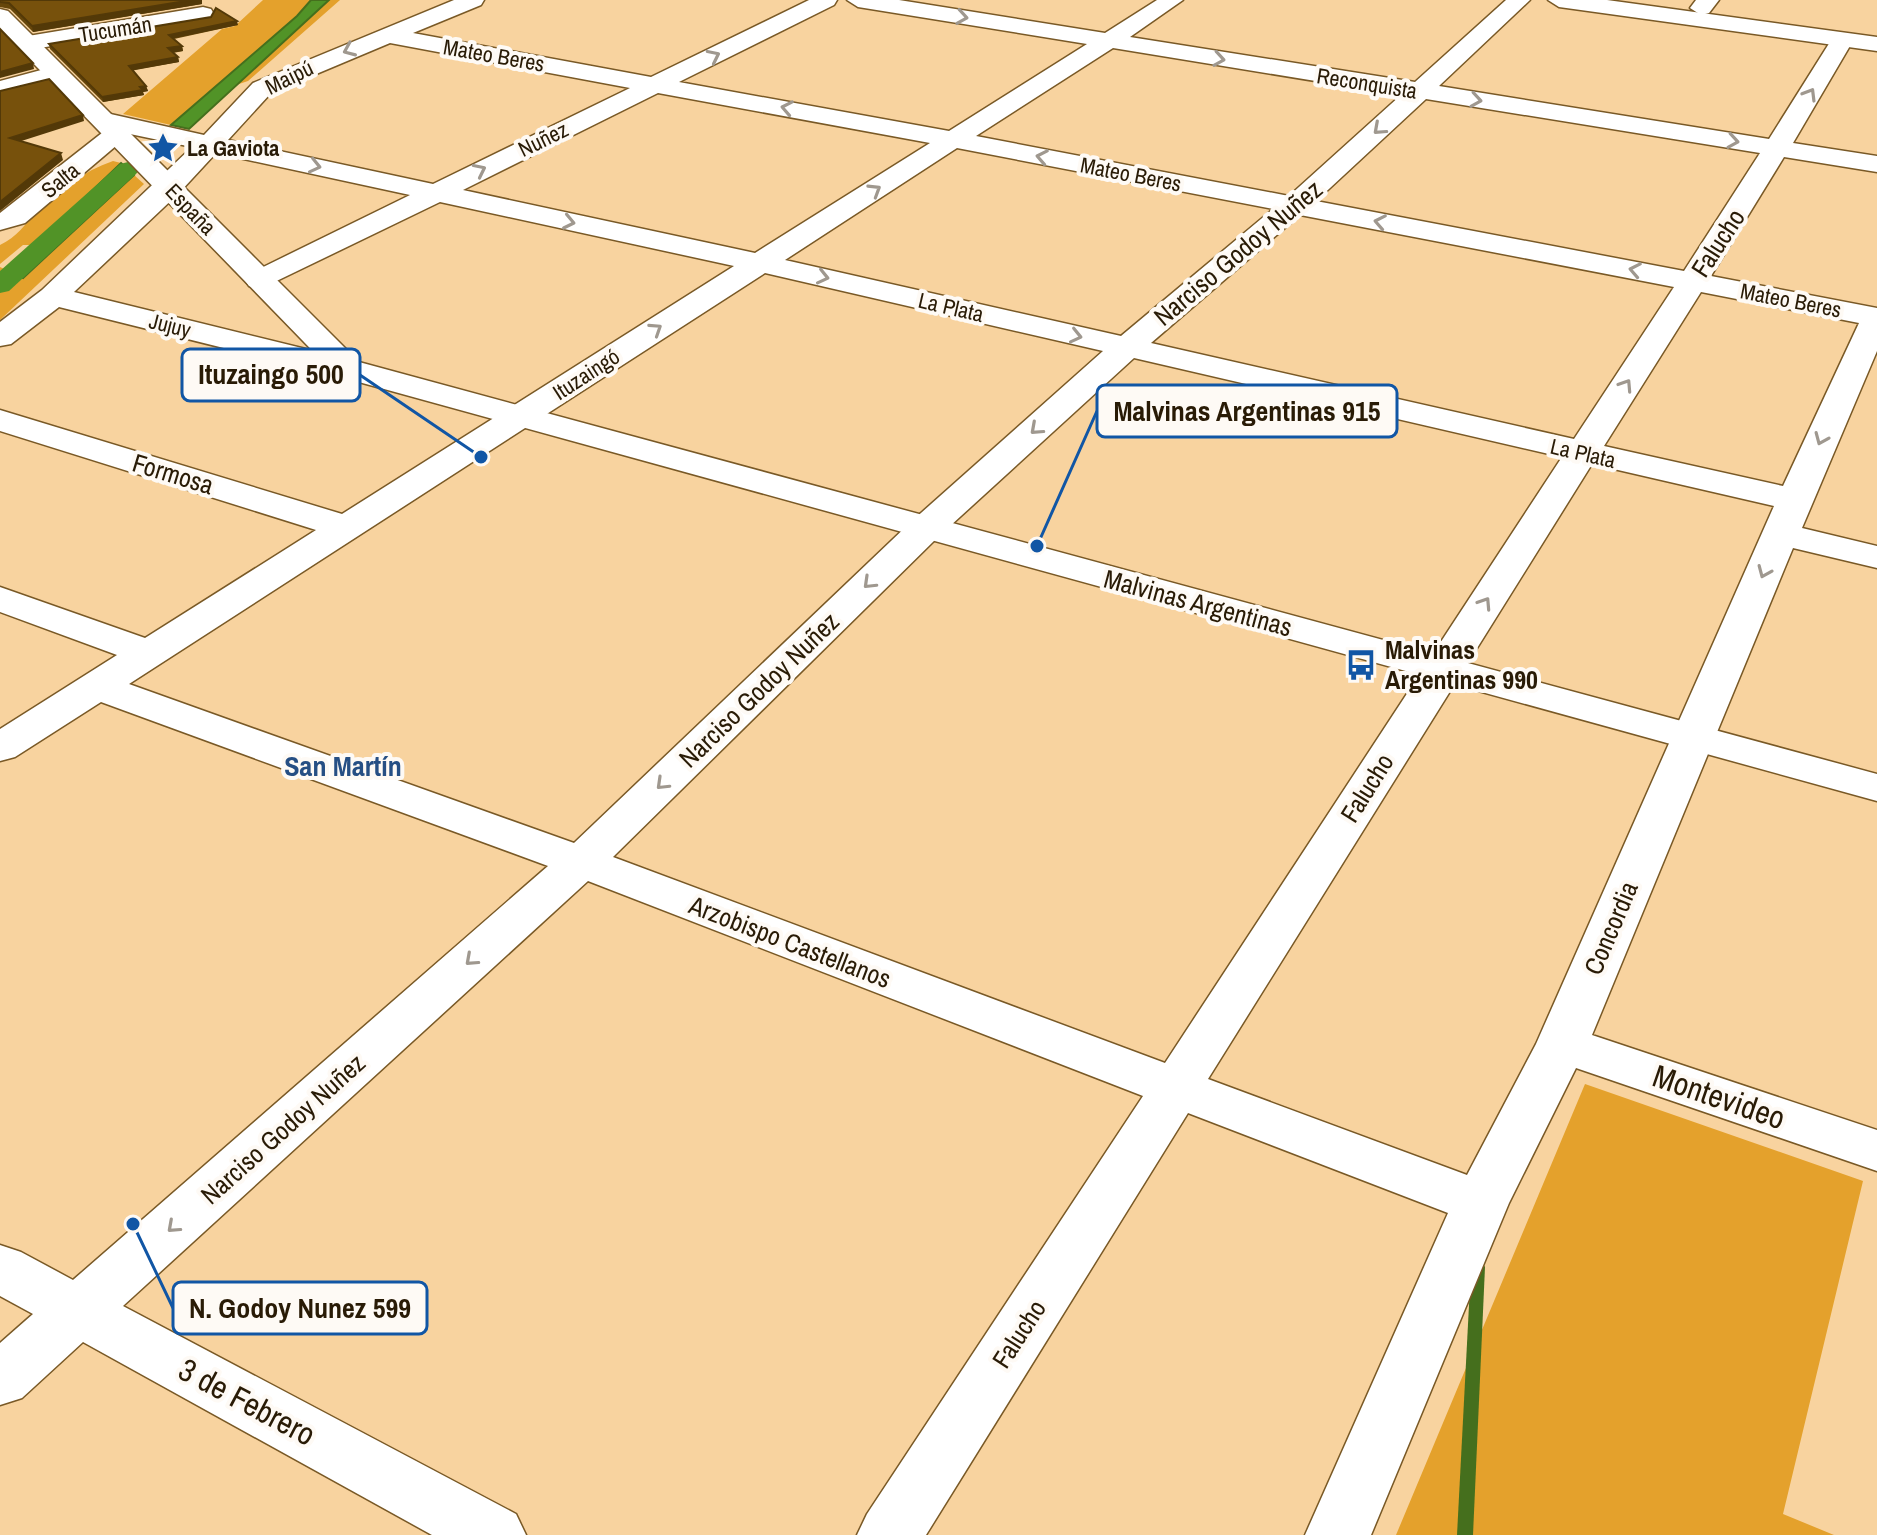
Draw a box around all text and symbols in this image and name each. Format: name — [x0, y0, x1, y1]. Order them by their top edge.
street label: Tucumán — [76, 8, 154, 50]
one-way arrow — [956, 8, 969, 25]
street label: Mateo Beres — [441, 31, 547, 79]
one-way arrow — [343, 41, 357, 57]
one-way arrow — [1212, 49, 1226, 66]
one-way arrow — [705, 50, 720, 65]
street label: Maipú — [260, 53, 318, 101]
street label: Reconquista — [1315, 60, 1419, 106]
one-way arrow — [1800, 88, 1816, 103]
one-way arrow — [1469, 91, 1483, 108]
one-way arrow — [780, 101, 793, 118]
street label: Nuñez — [513, 114, 573, 164]
one-way arrow — [1374, 120, 1389, 134]
place icon: La Gaviota — [146, 131, 180, 165]
one-way arrow — [1726, 132, 1739, 149]
place label: La Gaviota — [187, 133, 279, 163]
one-way arrow — [1036, 149, 1049, 166]
street label: Mateo Beres — [1078, 150, 1184, 198]
street label: Salta — [35, 155, 85, 205]
one-way arrow — [308, 157, 321, 174]
one-way arrow — [472, 164, 487, 180]
street label: Narciso Godoy Nuñez — [1146, 172, 1329, 333]
street label: España — [159, 177, 223, 241]
one-way arrow — [866, 184, 881, 199]
street label: Falucho — [1683, 202, 1753, 284]
one-way arrow — [562, 213, 575, 230]
one-way arrow — [1374, 214, 1387, 231]
one-way arrow — [1629, 263, 1642, 280]
one-way arrow — [816, 268, 829, 285]
street label: Mateo Beres — [1738, 276, 1844, 324]
street label: La Plata — [915, 285, 987, 329]
street label: Jujuy — [146, 305, 194, 345]
one-way arrow — [647, 324, 662, 339]
one-way arrow — [1069, 326, 1083, 343]
street label: Ituzaingó — [547, 341, 625, 407]
callout: Ituzaingo 500 — [182, 349, 360, 401]
text: Ituzaingo 500 — [198, 355, 344, 393]
one-way arrow — [1617, 379, 1632, 393]
callout: Malvinas Argentinas 915 — [1097, 385, 1397, 437]
text: Malvinas Argentinas 915 — [1113, 392, 1381, 430]
one-way arrow — [1031, 420, 1045, 434]
street label: La Plata — [1547, 431, 1619, 475]
one-way arrow — [1815, 431, 1831, 446]
street label: Formosa — [128, 445, 218, 502]
street label: Malvinas Argentinas — [1100, 561, 1296, 644]
one-way arrow — [1757, 564, 1773, 578]
one-way arrow — [864, 574, 878, 589]
one-way arrow — [1475, 597, 1490, 612]
street label: Narciso Godoy Nuñez — [671, 604, 846, 775]
place label: Malvinas Argentinas 990 — [1385, 632, 1538, 697]
bus stop icon: Malvinas Argentinas 990 — [1344, 648, 1378, 682]
district label: San Martín — [284, 747, 402, 785]
street label: Falucho — [1332, 747, 1401, 829]
one-way arrow — [657, 774, 671, 789]
street label: Concordia — [1575, 876, 1646, 980]
street label: Arzobispo Castellanos — [683, 887, 896, 996]
one-way arrow — [466, 951, 480, 965]
street label: Narciso Godoy Nuñez — [193, 1045, 372, 1212]
street label: Montevideo — [1647, 1054, 1791, 1139]
one-way arrow — [167, 1217, 182, 1231]
callout: N. Godoy Nunez 599 — [173, 1282, 427, 1334]
text: N. Godoy Nunez 599 — [189, 1289, 411, 1327]
street label: Falucho — [984, 1293, 1054, 1375]
street label: 3 de Febrero — [171, 1348, 323, 1456]

